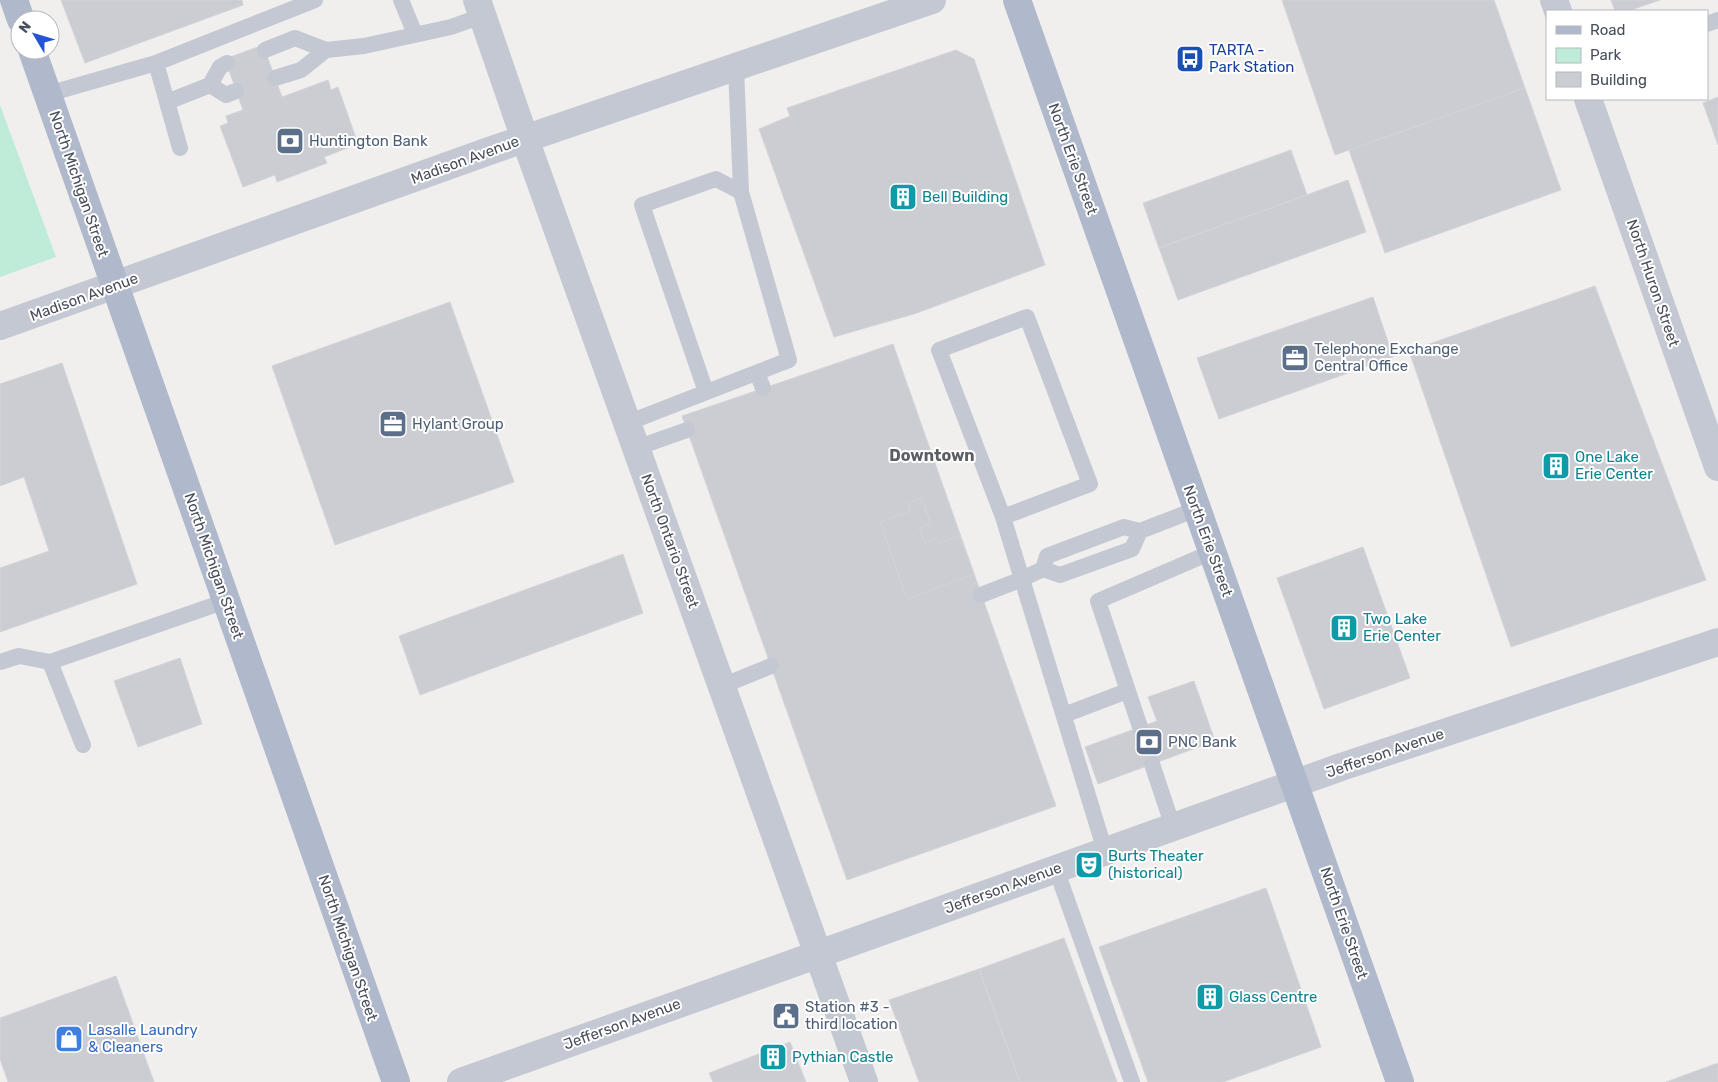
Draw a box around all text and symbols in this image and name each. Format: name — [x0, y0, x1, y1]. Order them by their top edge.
north arrow — [10, 10, 60, 60]
legend — [1546, 10, 1708, 100]
text: N — [15, 18, 35, 37]
text: Road — [1590, 21, 1626, 39]
place label: TARTA - Park Station — [1209, 41, 1294, 76]
bus stop icon: TARTA - Park Station — [1175, 44, 1205, 74]
text: Park — [1590, 46, 1621, 64]
text: Building — [1590, 71, 1647, 89]
street label: North Erie Street — [1044, 101, 1102, 217]
street label: North Michigan Street — [46, 109, 113, 260]
bank icon: Huntington Bank — [275, 126, 305, 156]
place label: Huntington Bank — [309, 132, 428, 150]
street label: Madison Avenue — [408, 132, 522, 188]
building icon: Bell Building — [888, 182, 918, 212]
place label: Bell Building — [922, 188, 1008, 206]
street label: North Huron Street — [1623, 217, 1683, 349]
street label: Madison Avenue — [27, 269, 141, 325]
place label: Telephone Exchange Central Office — [1314, 340, 1459, 375]
office icon: Telephone Exchange Central Office — [1280, 343, 1310, 373]
office icon: Hylant Group — [378, 409, 408, 439]
place label: Hylant Group — [412, 415, 504, 433]
district label: Downtown — [889, 446, 975, 465]
place label: One Lake Erie Center — [1575, 448, 1653, 483]
building icon: One Lake Erie Center — [1541, 451, 1571, 481]
street label: North Ontario Street — [637, 471, 703, 611]
street label: North Erie Street — [1179, 483, 1237, 599]
street label: North Michigan Street — [181, 491, 248, 642]
place label: Two Lake Erie Center — [1363, 610, 1441, 645]
building icon: Two Lake Erie Center — [1329, 613, 1359, 643]
street label: Jefferson Avenue — [1324, 724, 1446, 782]
bank icon: PNC Bank — [1134, 727, 1164, 757]
place label: PNC Bank — [1168, 733, 1237, 751]
place label: Burts Theater (historical) — [1108, 847, 1204, 882]
theatre icon: Burts Theater (historical) — [1074, 850, 1104, 880]
street label: Jefferson Avenue — [942, 858, 1064, 918]
street label: North Erie Street — [1316, 865, 1372, 981]
street label: North Michigan Street — [315, 873, 382, 1024]
building icon: Glass Centre — [1195, 982, 1225, 1012]
place label: Glass Centre — [1229, 988, 1317, 1006]
street label: Jefferson Avenue — [561, 994, 683, 1054]
place label: Station #3 - third location — [805, 998, 898, 1033]
public building icon: Station #3 - third location — [771, 1001, 801, 1031]
place label: Lasalle Laundry & Cleaners — [88, 1021, 198, 1056]
shop icon: Lasalle Laundry & Cleaners — [54, 1024, 84, 1054]
building icon: Pythian Castle — [758, 1042, 788, 1072]
place label: Pythian Castle — [792, 1048, 893, 1066]

